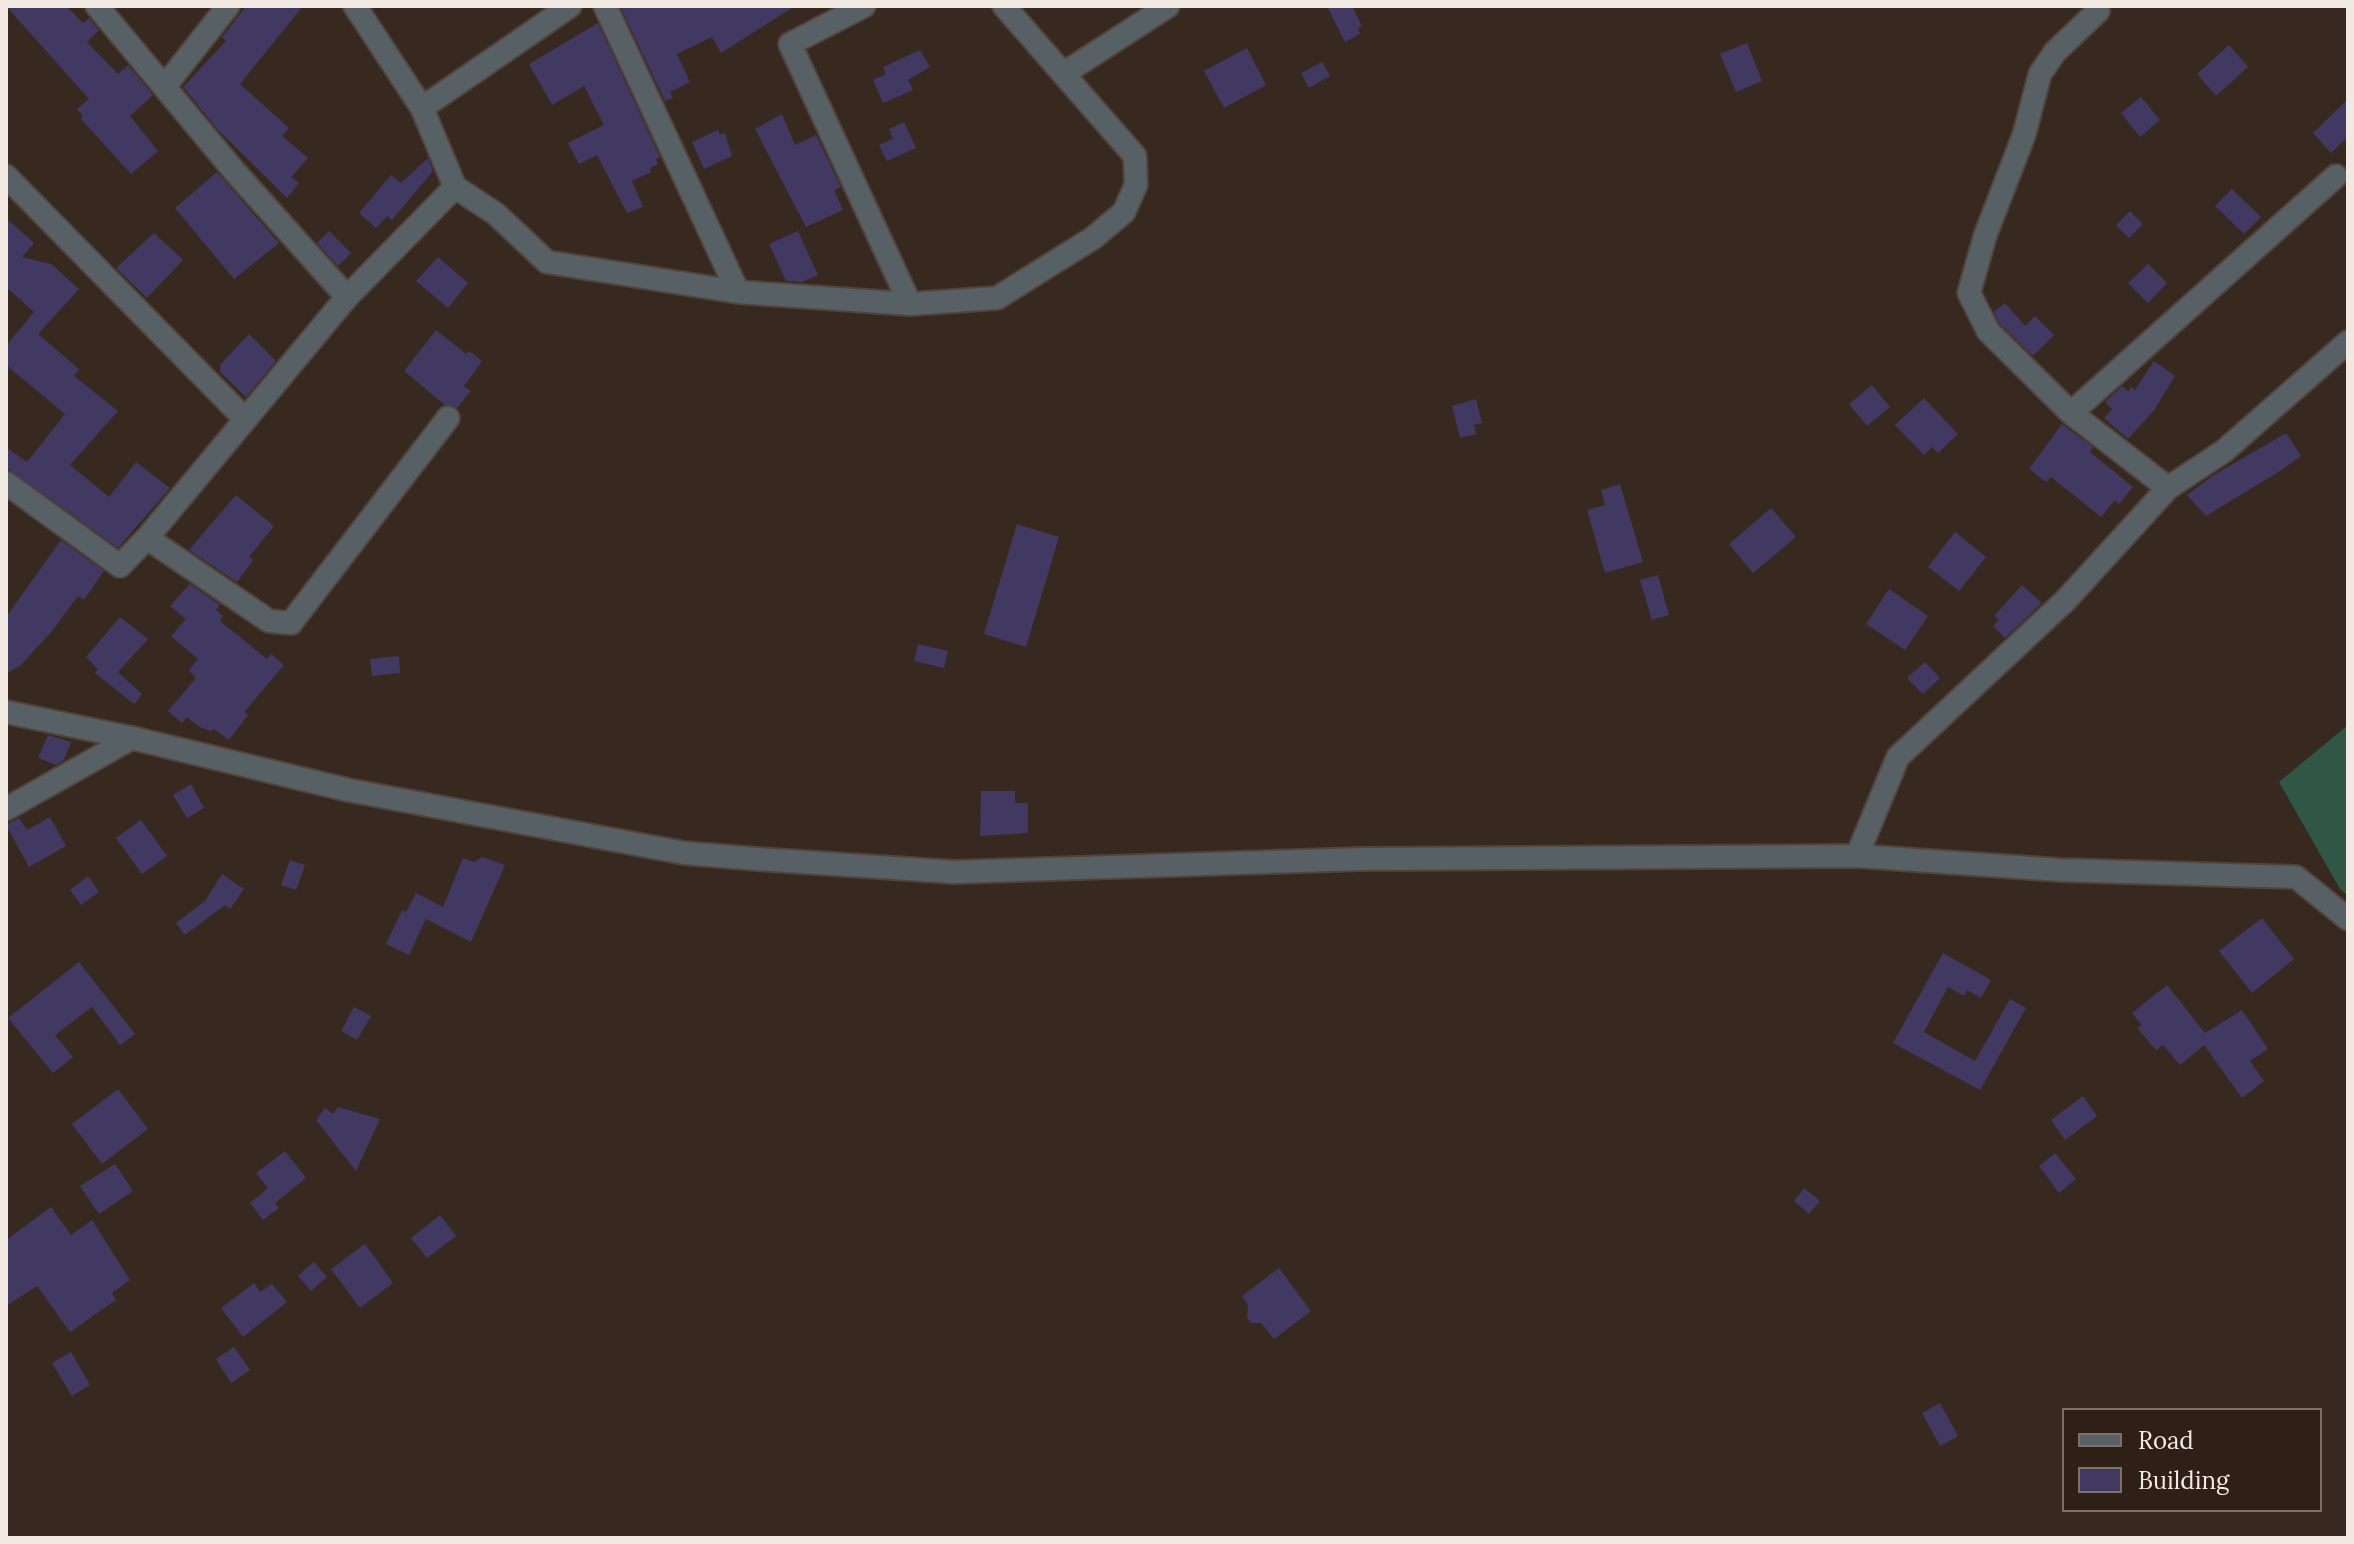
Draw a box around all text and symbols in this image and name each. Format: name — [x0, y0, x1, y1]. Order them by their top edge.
legend — [2062, 1408, 2322, 1512]
text: Road — [2138, 1425, 2194, 1456]
text: Building — [2138, 1465, 2229, 1496]

